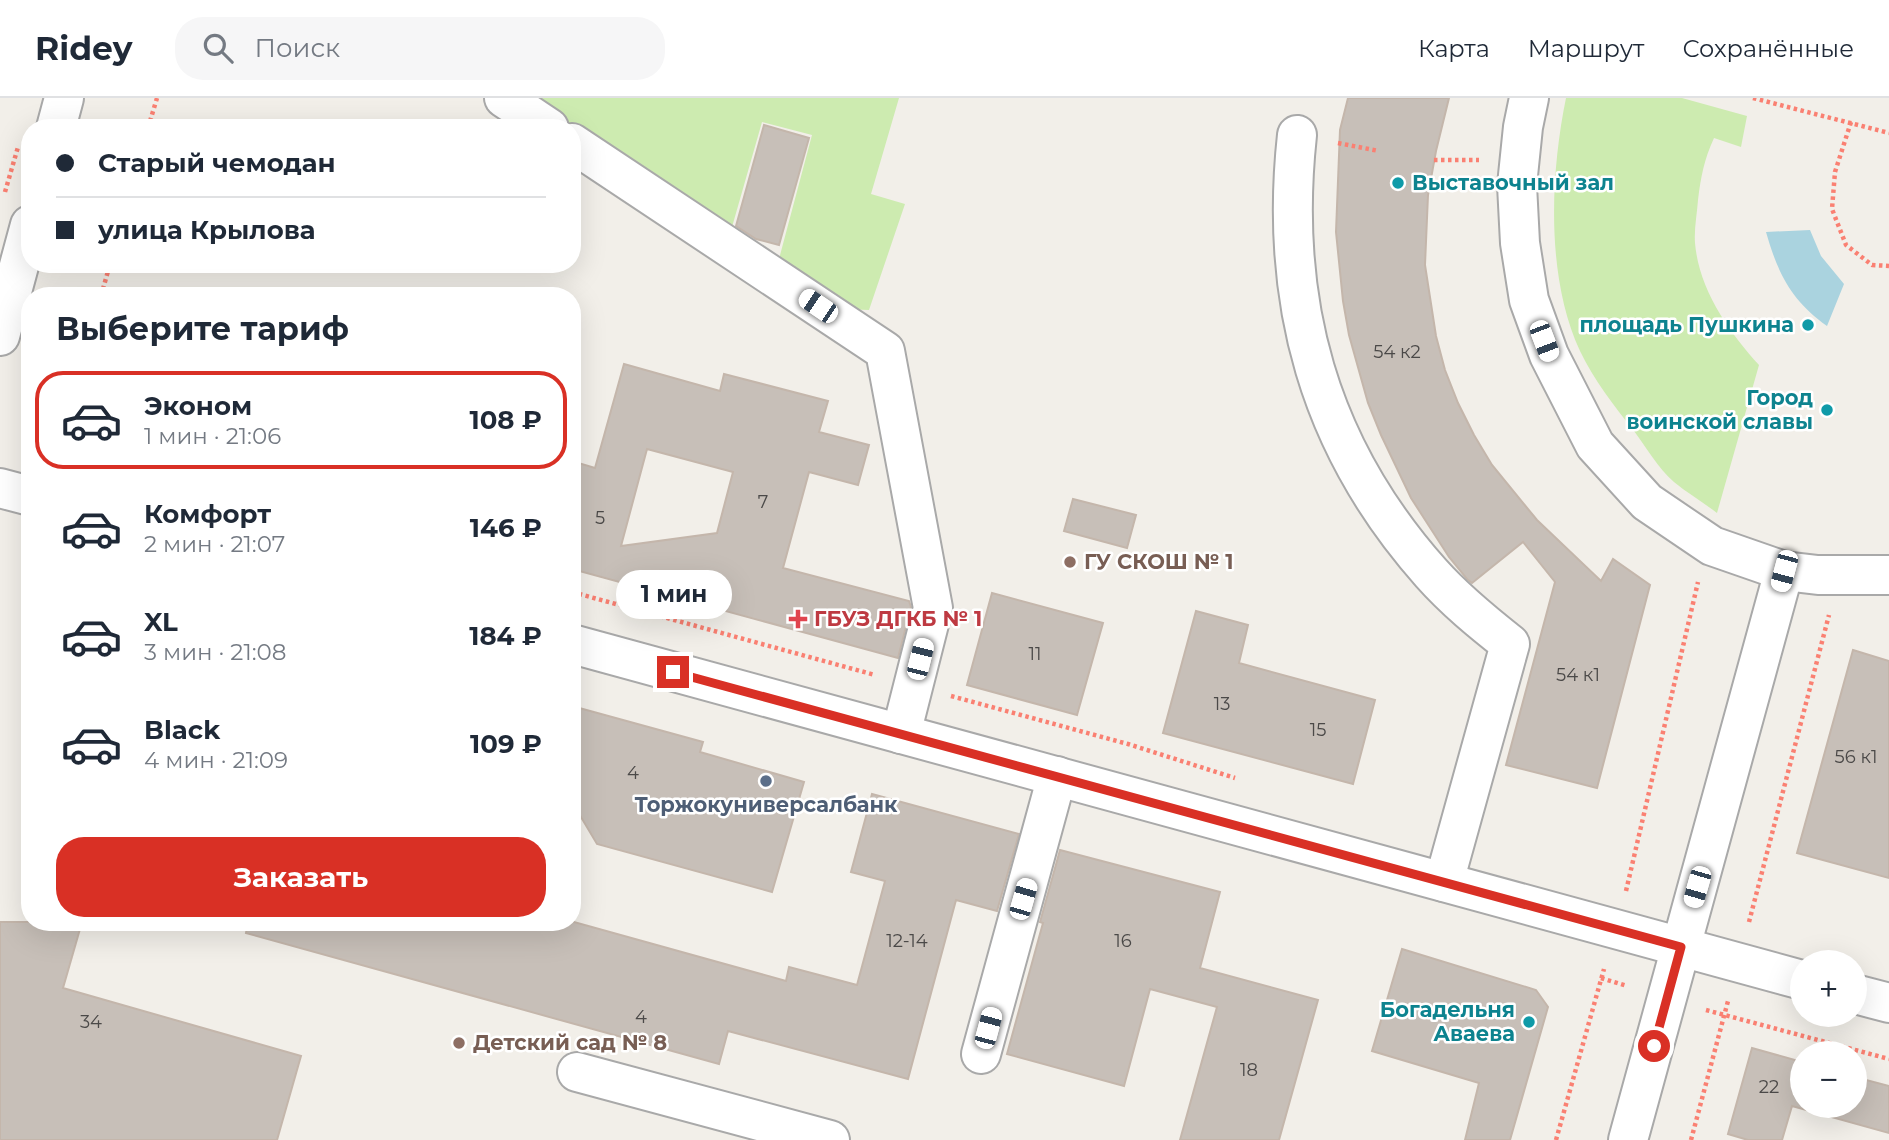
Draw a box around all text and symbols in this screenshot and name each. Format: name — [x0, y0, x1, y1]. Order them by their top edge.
search box — [175, 17, 665, 80]
text: Ridey — [35, 28, 133, 68]
icon: search — [199, 29, 237, 67]
text: Поиск — [255, 32, 340, 64]
text: Карта — [1418, 34, 1490, 63]
text: Маршрут — [1528, 34, 1644, 63]
text: Сохранённые — [1682, 34, 1854, 63]
text: Старый чемодан — [98, 147, 335, 179]
place label: Выставочный зал — [1412, 170, 1614, 195]
marker: Выставочный зал — [1390, 175, 1406, 191]
text: улица Крылова — [98, 214, 316, 246]
car — [795, 286, 842, 326]
text: Выберите тариф — [56, 309, 349, 348]
place label: площадь Пушкина — [1579, 312, 1794, 337]
marker: площадь Пушкина — [1800, 317, 1816, 333]
car — [1527, 318, 1562, 364]
house number: 54 к2 — [1373, 341, 1421, 363]
place label: Город воинской славы — [1627, 385, 1813, 434]
icon: car — [60, 389, 123, 452]
text: Эконом — [144, 390, 252, 422]
marker: Город воинской славы — [1819, 402, 1835, 418]
text: 108 ₽ — [469, 404, 542, 436]
text: 1 мин · 21:06 — [144, 422, 281, 450]
house number: 7 — [758, 491, 768, 513]
icon: car — [60, 497, 123, 560]
text: Комфорт — [144, 498, 271, 530]
house number: 5 — [595, 507, 605, 529]
text: 146 ₽ — [470, 512, 542, 544]
text: 2 мин · 21:07 — [144, 530, 285, 558]
car — [1769, 548, 1800, 594]
place label: ГУ СКОШ № 1 — [1084, 549, 1234, 574]
marker: ГУ СКОШ № 1 — [1062, 554, 1078, 570]
callout: 1 мин — [615, 570, 731, 620]
text: 1 мин — [641, 580, 707, 608]
icon: car — [60, 605, 123, 668]
text: XL — [144, 606, 178, 638]
place label: ГБУЗ ДГКБ № 1 — [814, 606, 982, 631]
marker: ГБУЗ ДГКБ № 1 — [788, 609, 808, 629]
text: 184 ₽ — [469, 620, 542, 652]
car — [905, 636, 936, 682]
text: 3 мин · 21:08 — [144, 638, 287, 666]
house number: 11 — [1029, 643, 1042, 665]
route end — [657, 656, 689, 688]
house number: 54 к1 — [1556, 664, 1600, 686]
house number: 13 — [1214, 693, 1230, 715]
icon: car — [60, 713, 123, 776]
text: Black — [144, 714, 220, 746]
house number: 15 — [1310, 719, 1326, 741]
text: 109 ₽ — [470, 728, 542, 760]
text: 4 мин · 21:09 — [144, 746, 288, 774]
house number: 56 к1 — [1835, 746, 1877, 768]
house number: 4 — [627, 762, 639, 784]
marker: Торжокуниверсалбанк — [758, 773, 774, 789]
place label: Торжокуниверсалбанк — [634, 792, 898, 817]
button: Заказать — [56, 837, 546, 917]
car — [1682, 864, 1713, 910]
car — [1008, 876, 1039, 922]
house number: 12-14 — [886, 930, 928, 952]
house number: 16 — [1114, 930, 1132, 952]
map controls — [1790, 950, 1867, 1118]
button: + — [1790, 950, 1867, 1027]
place label: Богадельня Аваева — [1380, 997, 1515, 1046]
car — [973, 1005, 1004, 1051]
house number: 4 — [635, 1006, 647, 1028]
house number: 34 — [80, 1011, 102, 1033]
marker: Богадельня Аваева — [1521, 1014, 1537, 1030]
place label: Детский сад № 8 — [473, 1030, 667, 1055]
route start — [1638, 1030, 1670, 1062]
marker: Детский сад № 8 — [451, 1035, 467, 1051]
button: − — [1790, 1041, 1867, 1118]
house number: 18 — [1240, 1059, 1258, 1081]
house number: 22 — [1759, 1076, 1779, 1098]

